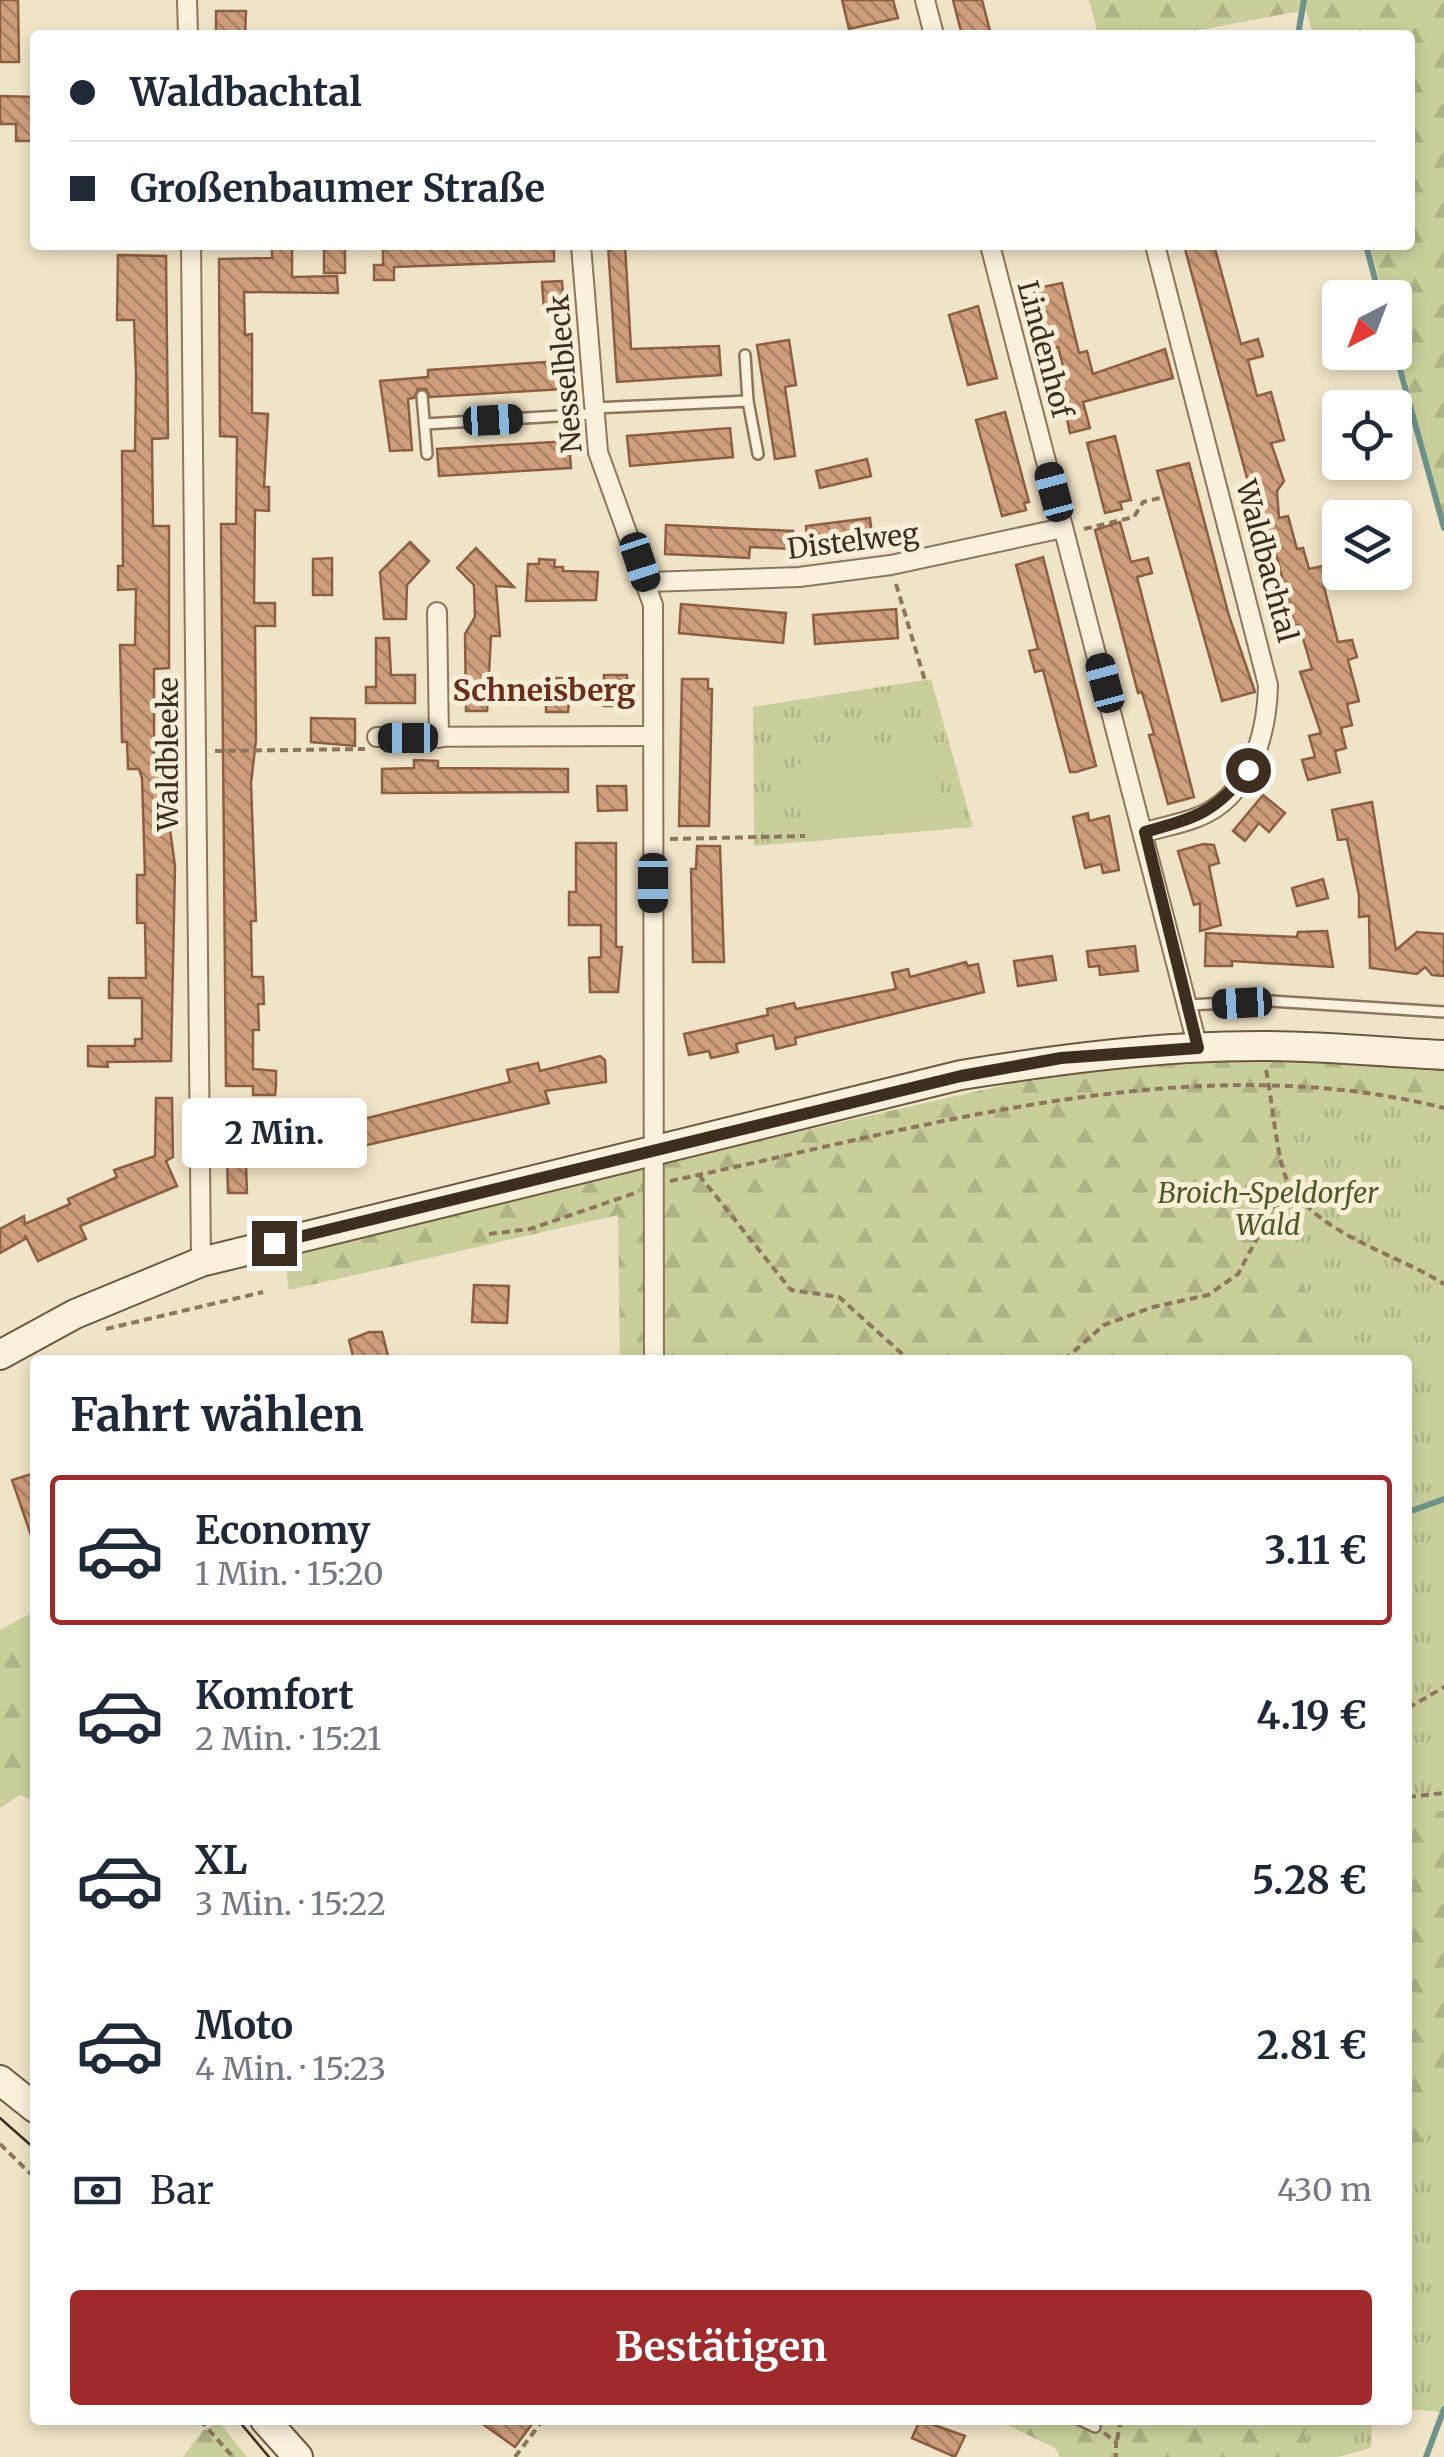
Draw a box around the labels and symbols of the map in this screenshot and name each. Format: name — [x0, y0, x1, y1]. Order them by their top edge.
street label: Lindenhof — [1009, 277, 1081, 423]
north arrow — [1322, 280, 1412, 370]
street label: Nesselbleck — [540, 293, 590, 455]
car — [462, 403, 524, 437]
car — [1032, 459, 1076, 525]
street label: Waldbachtal — [1228, 475, 1306, 646]
street label: Distelweg — [785, 515, 921, 567]
car — [616, 529, 664, 595]
car — [1083, 650, 1127, 716]
district label: Schneisberg — [453, 671, 636, 709]
street label: Waldbleeke — [150, 677, 186, 832]
car — [378, 723, 438, 753]
route start — [1226, 748, 1271, 793]
car — [638, 853, 668, 913]
car — [1211, 986, 1273, 1020]
callout: 2 Min. — [182, 1098, 366, 1168]
park label: Broich-Speldorfer Wald — [1158, 1175, 1379, 1243]
route end — [252, 1221, 297, 1266]

